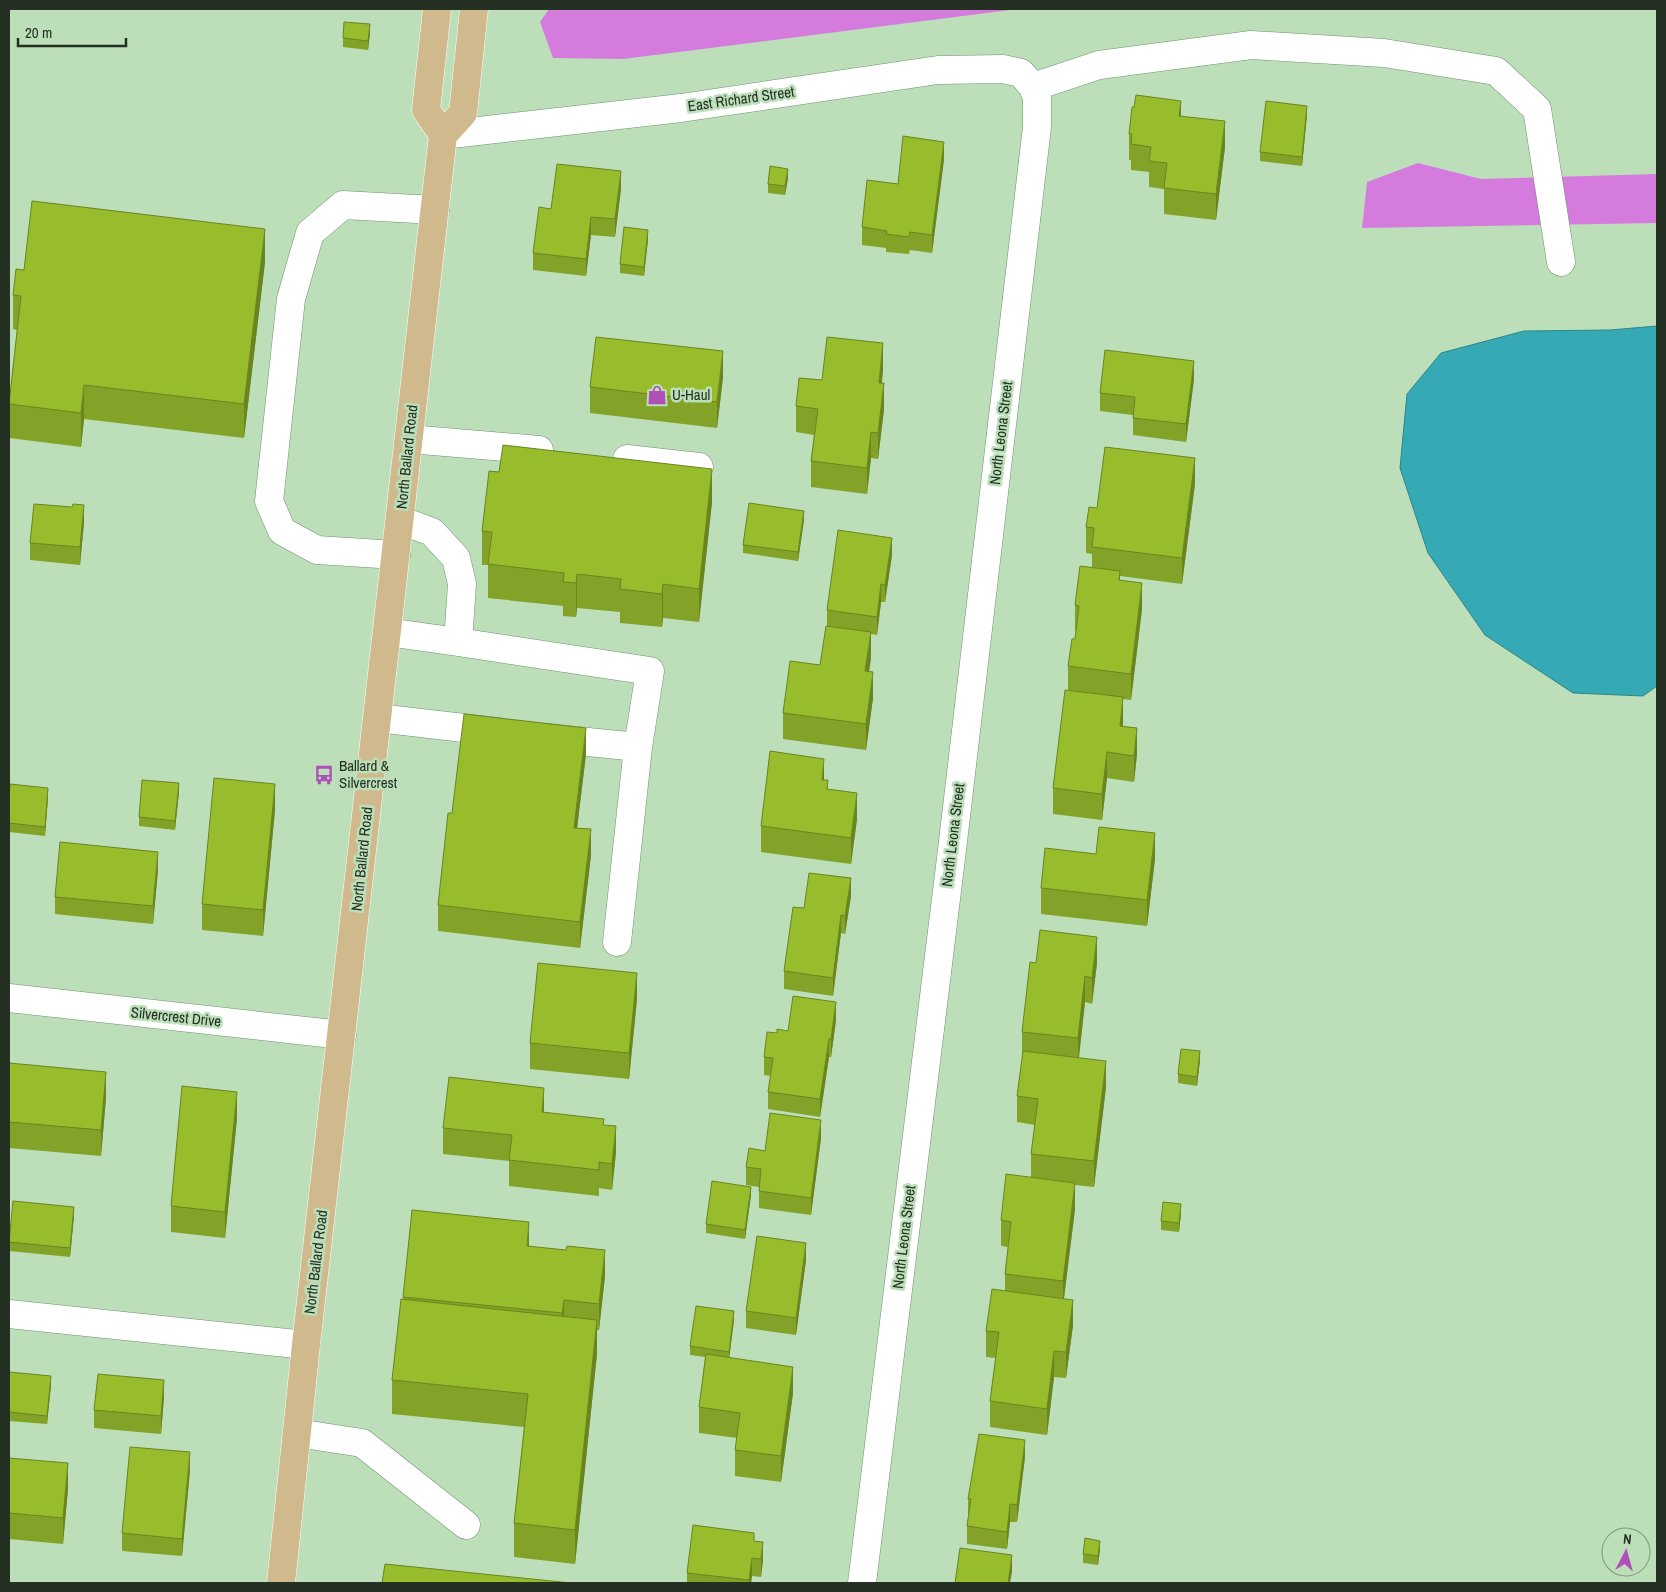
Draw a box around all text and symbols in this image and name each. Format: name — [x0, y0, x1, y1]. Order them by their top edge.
scale bar — [18, 15, 125, 47]
text: 20 m — [25, 22, 52, 43]
street label: East Richard Street — [686, 81, 796, 116]
street label: North Leona Street — [984, 380, 1017, 486]
shop icon: U-Haul — [646, 384, 668, 406]
place label: U-Haul — [672, 384, 710, 405]
street label: North Ballard Road — [391, 404, 422, 510]
place label: Ballard & Silvercrest — [339, 755, 398, 793]
bus stop icon: Ballard & Silvercrest — [313, 764, 335, 786]
street label: North Leona Street — [936, 782, 969, 888]
street label: North Ballard Road — [346, 806, 377, 912]
street label: Silvercrest Drive — [130, 1001, 223, 1032]
street label: North Leona Street — [887, 1184, 920, 1290]
street label: North Ballard Road — [299, 1209, 332, 1315]
north arrow — [1601, 1527, 1651, 1577]
text: N — [1622, 1530, 1632, 1548]

